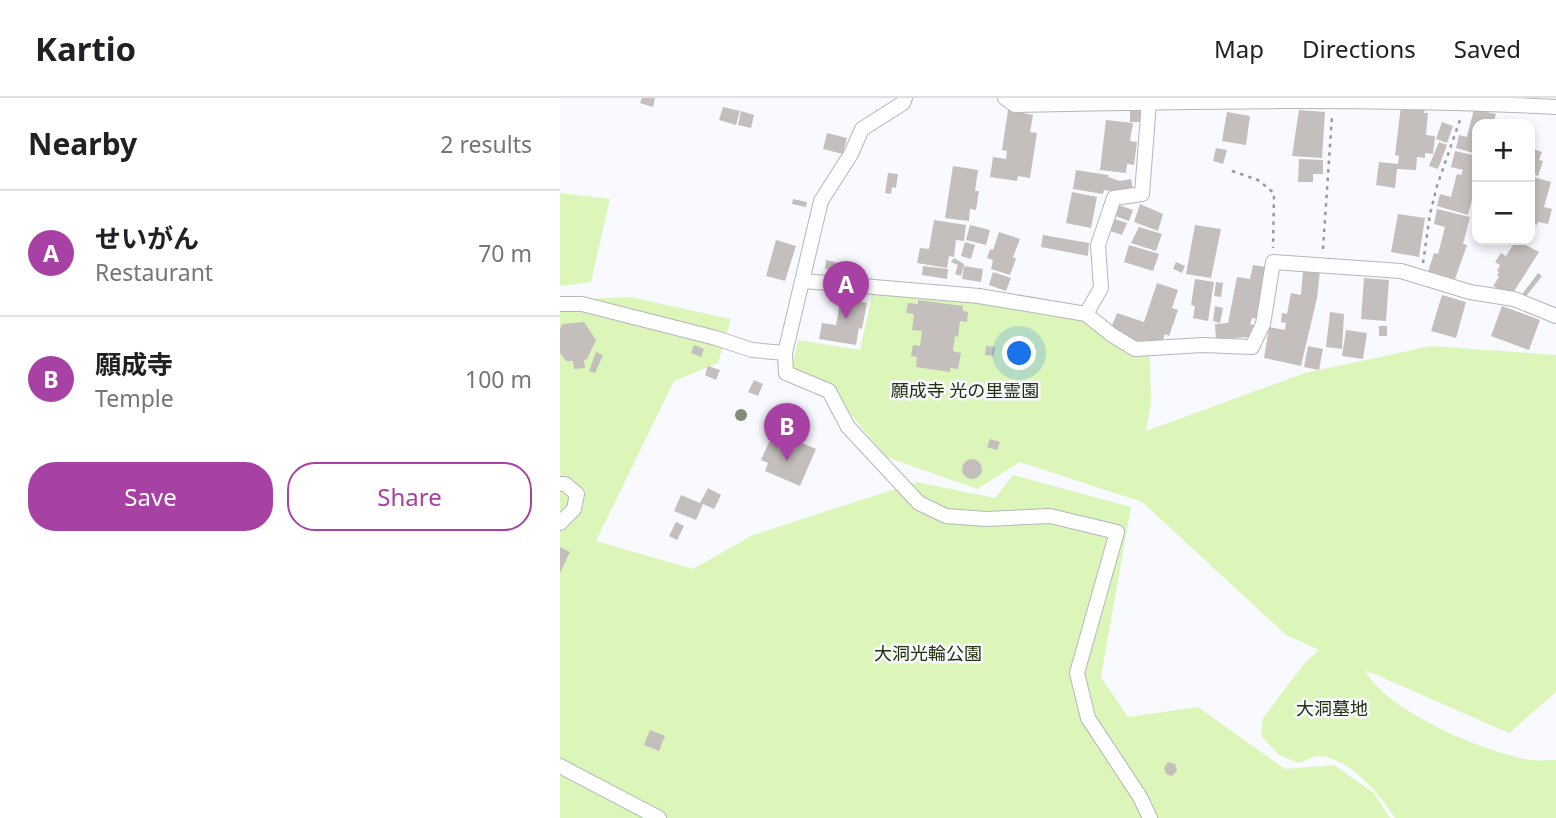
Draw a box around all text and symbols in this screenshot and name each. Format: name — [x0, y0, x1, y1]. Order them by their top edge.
text: Kartio — [35, 26, 136, 71]
text: Map — [1214, 32, 1264, 65]
text: Directions — [1302, 32, 1416, 65]
text: Saved — [1454, 32, 1521, 65]
map controls — [1472, 119, 1535, 245]
button: + — [1472, 119, 1535, 182]
text: Nearby — [28, 123, 137, 164]
text: 2 results — [440, 128, 532, 160]
button: − — [1472, 182, 1535, 245]
text: せいがん — [95, 220, 199, 256]
text: A — [43, 237, 59, 269]
text: 70 m — [478, 237, 532, 269]
text: Restaurant — [95, 256, 213, 288]
pin: A — [823, 261, 869, 319]
your location — [1002, 336, 1036, 370]
text: 願成寺 — [95, 346, 173, 382]
text: B — [43, 363, 59, 395]
text: 100 m — [465, 363, 532, 395]
park label: 願成寺 光の里霊園 — [891, 378, 1039, 402]
text: Temple — [95, 382, 174, 414]
pin: B — [764, 403, 810, 461]
button: Save — [28, 462, 273, 531]
button: Share — [287, 462, 532, 531]
park label: 大洞光輪公園 — [874, 641, 982, 665]
park label: 大洞墓地 — [1296, 696, 1368, 720]

